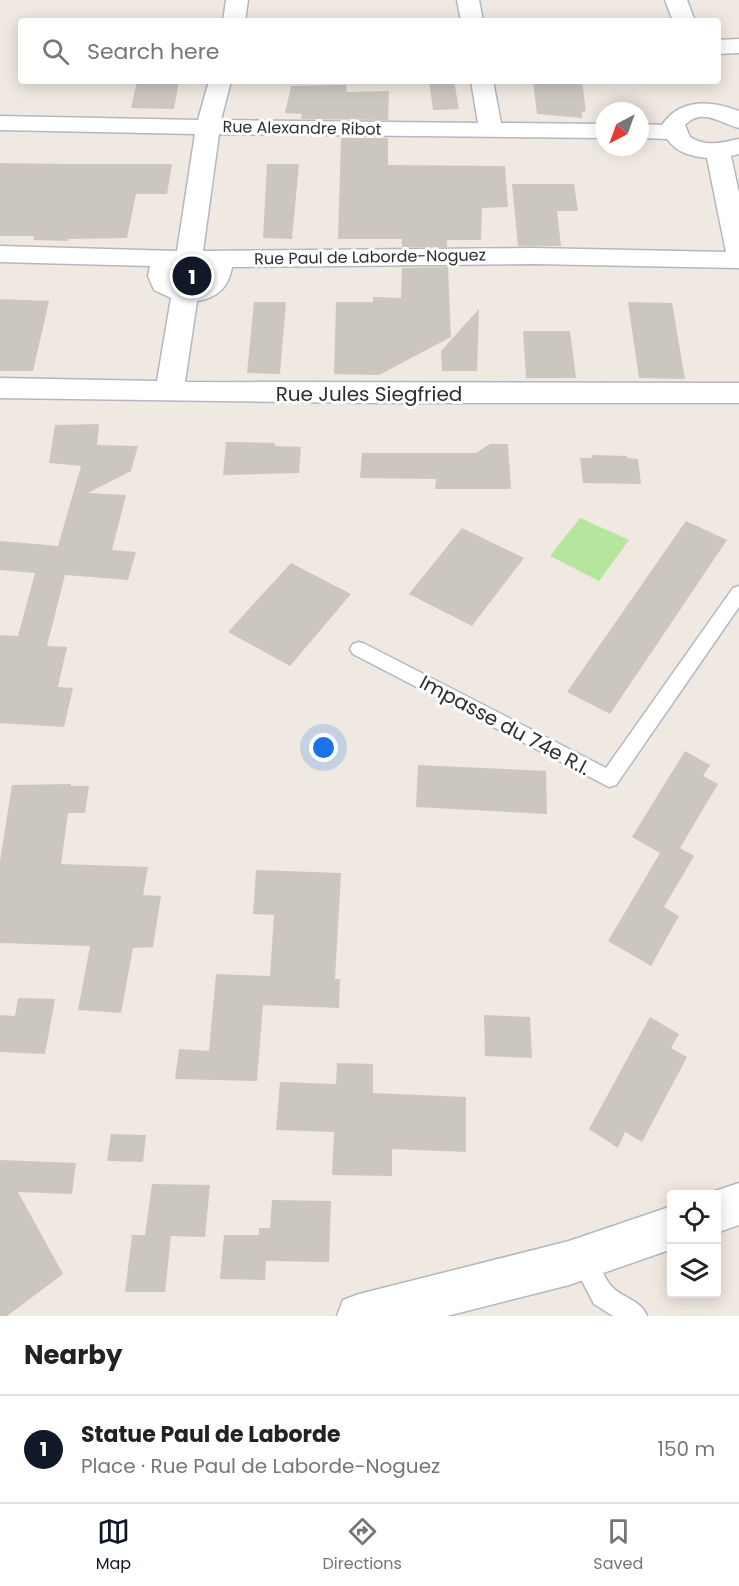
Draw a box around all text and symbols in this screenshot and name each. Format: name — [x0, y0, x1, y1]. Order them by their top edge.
search box — [18, 18, 721, 84]
icon: search — [39, 35, 72, 68]
text: Search here — [87, 36, 220, 67]
north arrow — [595, 102, 649, 156]
street label: Rue Alexandre Ribot — [222, 115, 382, 141]
street label: Rue Paul de Laborde-Noguez — [254, 243, 486, 271]
pin: 1 — [172, 254, 212, 298]
street label: Rue Jules Siegfried — [276, 380, 462, 408]
street label: Impasse du 74e R.I. — [415, 668, 595, 782]
your location — [309, 733, 338, 762]
map controls — [667, 1190, 721, 1298]
button: locate — [667, 1190, 721, 1244]
button: layers — [667, 1244, 721, 1298]
text: Nearby — [24, 1337, 122, 1373]
text: Statue Paul de Laborde — [81, 1419, 340, 1450]
text: 1 — [40, 1435, 47, 1463]
text: 150 m — [658, 1435, 715, 1463]
text: Place · Rue Paul de Laborde-Noguez — [81, 1452, 440, 1480]
tab: Map — [96, 1515, 131, 1576]
tab: Directions — [323, 1515, 402, 1576]
tab: Saved — [593, 1515, 643, 1576]

